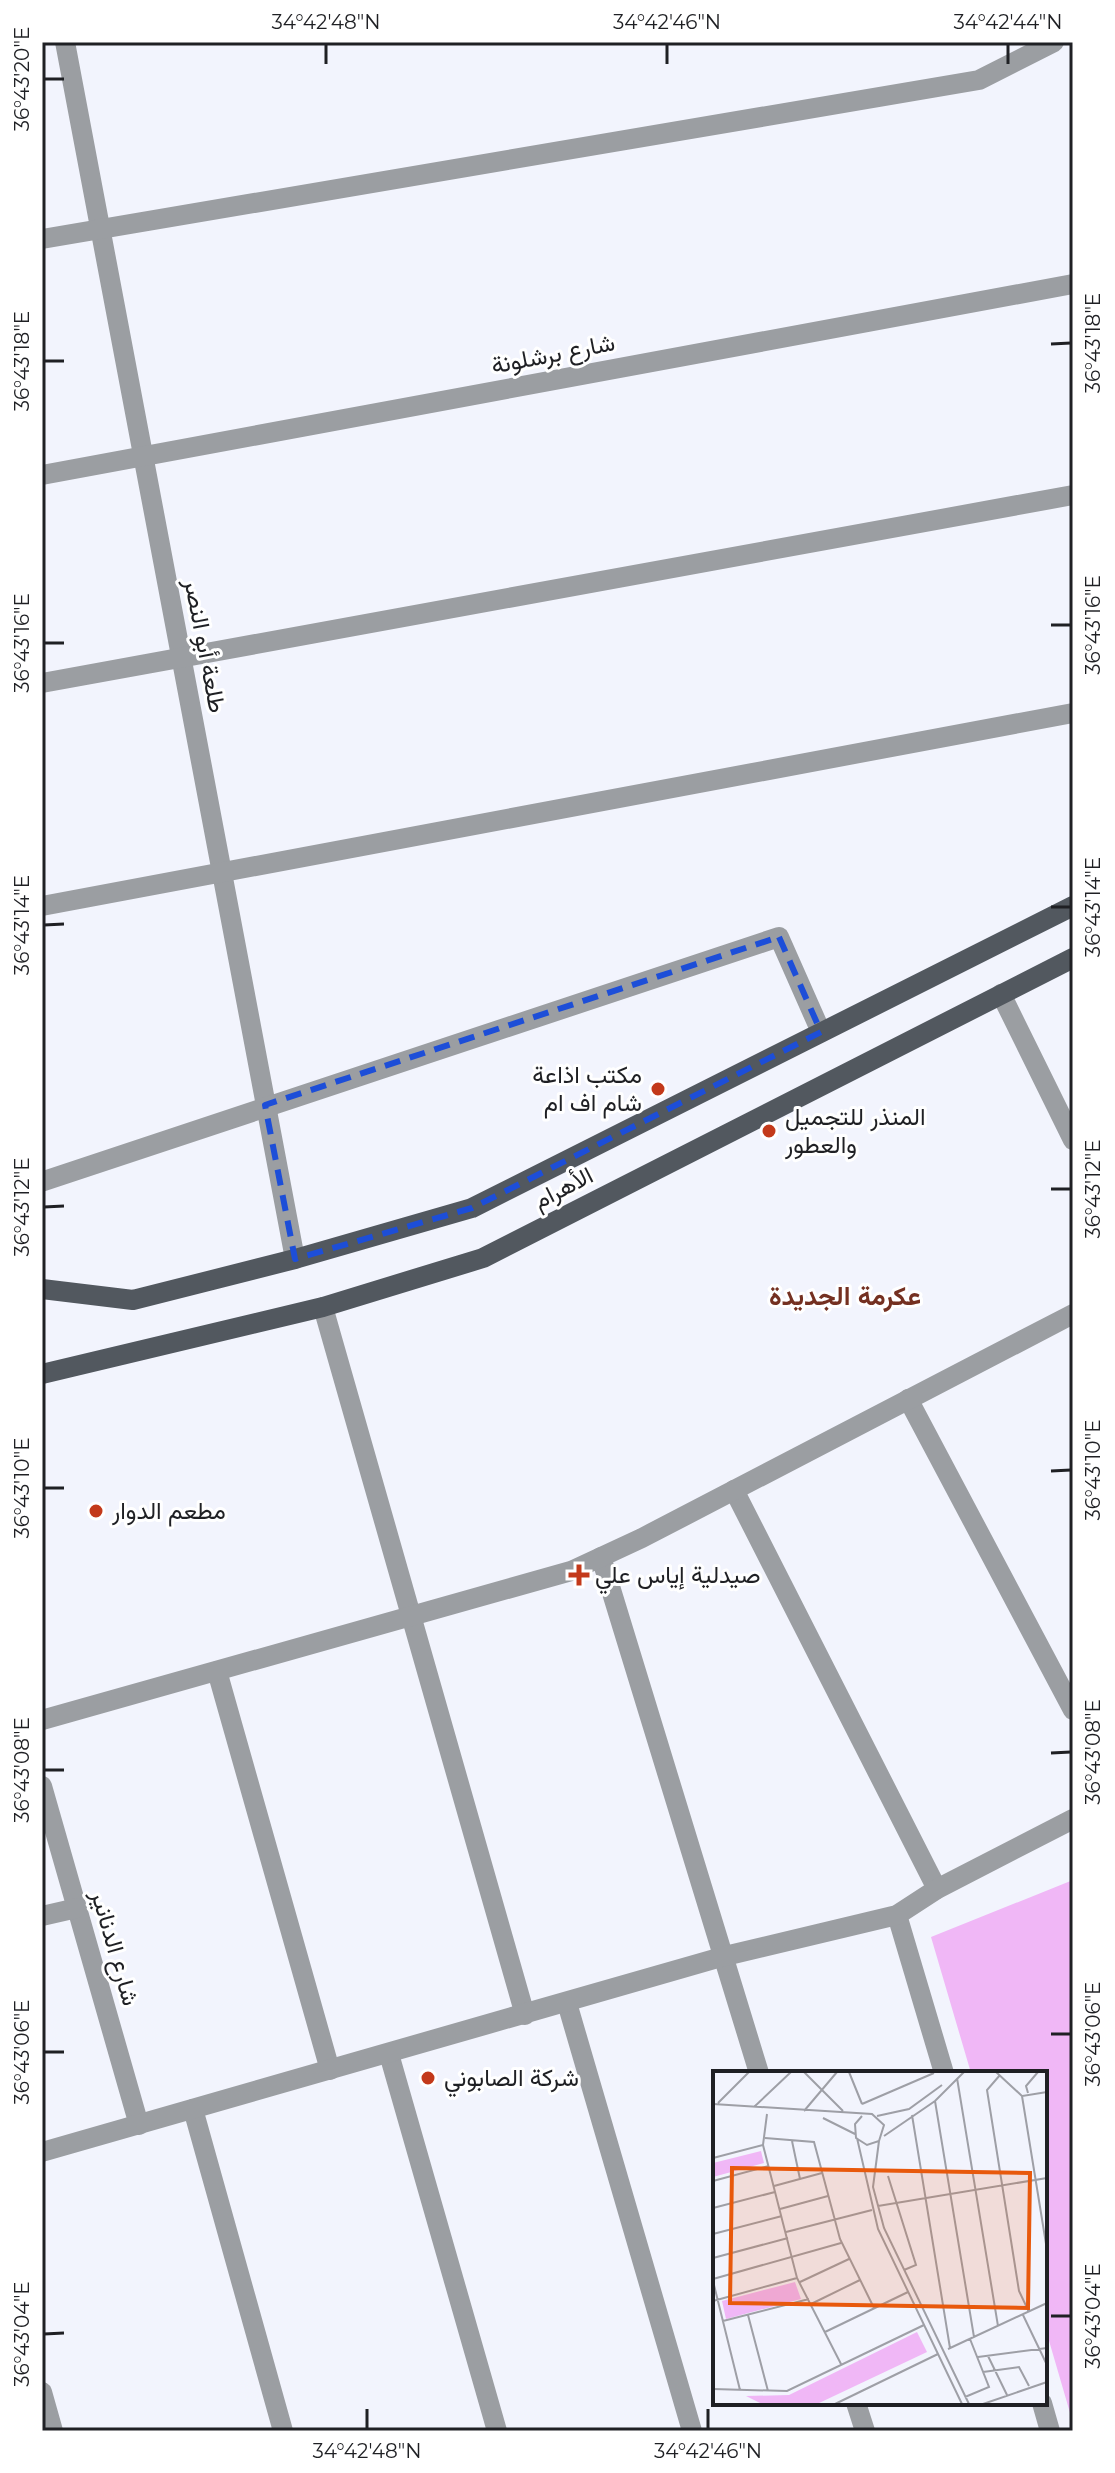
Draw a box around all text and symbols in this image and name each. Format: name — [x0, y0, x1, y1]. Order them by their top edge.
text: 34°42'48"N — [271, 10, 381, 34]
text: 34°42'46"N — [613, 10, 721, 34]
text: 34°42'44"N — [954, 10, 1062, 34]
text: 36°43'20"E — [10, 27, 34, 131]
text: 36°43'18"E — [1081, 293, 1105, 393]
text: 36°43'18"E — [10, 311, 34, 411]
street label: شارع برشلونة — [489, 327, 618, 382]
street label: طلعة أبو النصر — [177, 575, 233, 716]
text: 36°43'16"E — [1081, 575, 1105, 675]
text: 36°43'16"E — [10, 593, 34, 693]
text: 36°43'14"E — [1081, 857, 1105, 957]
text: 36°43'14"E — [10, 875, 34, 975]
place label: مكتب اذاعة شام اف ام — [532, 1060, 642, 1119]
marker: مكتب اذاعة شام اف ام — [649, 1080, 667, 1098]
place label: المنذر للتجميل والعطور — [784, 1102, 925, 1160]
marker: المنذر للتجميل والعطور — [760, 1122, 778, 1140]
text: 36°43'12"E — [1081, 1139, 1105, 1239]
text: 36°43'12"E — [10, 1157, 34, 1257]
street label: الأهرام — [528, 1160, 598, 1217]
district label: عكرمة الجديدة — [769, 1280, 921, 1312]
text: 36°43'10"E — [1081, 1419, 1105, 1521]
text: 36°43'10"E — [10, 1437, 34, 1539]
place label: مطعم الدوار — [111, 1496, 226, 1527]
marker: مطعم الدوار — [87, 1502, 105, 1520]
place label: صيدلية إياس علي — [595, 1560, 761, 1594]
marker: صيدلية إياس علي — [570, 1566, 588, 1584]
text: 36°43'08"E — [1081, 1699, 1105, 1805]
text: 36°43'08"E — [10, 1717, 34, 1823]
street label: شارع الدنانير — [83, 1886, 146, 2009]
text: 36°43'06"E — [1081, 1982, 1105, 2086]
text: 36°43'06"E — [10, 2000, 34, 2104]
place label: شركة الصابوني — [444, 2063, 579, 2097]
marker: شركة الصابوني — [419, 2069, 437, 2087]
inset map — [713, 2071, 1047, 2405]
text: 36°43'04"E — [1081, 2263, 1105, 2369]
text: 36°43'04"E — [10, 2281, 34, 2387]
text: 34°42'48"N — [312, 2439, 422, 2463]
text: 34°42'46"N — [654, 2439, 762, 2463]

